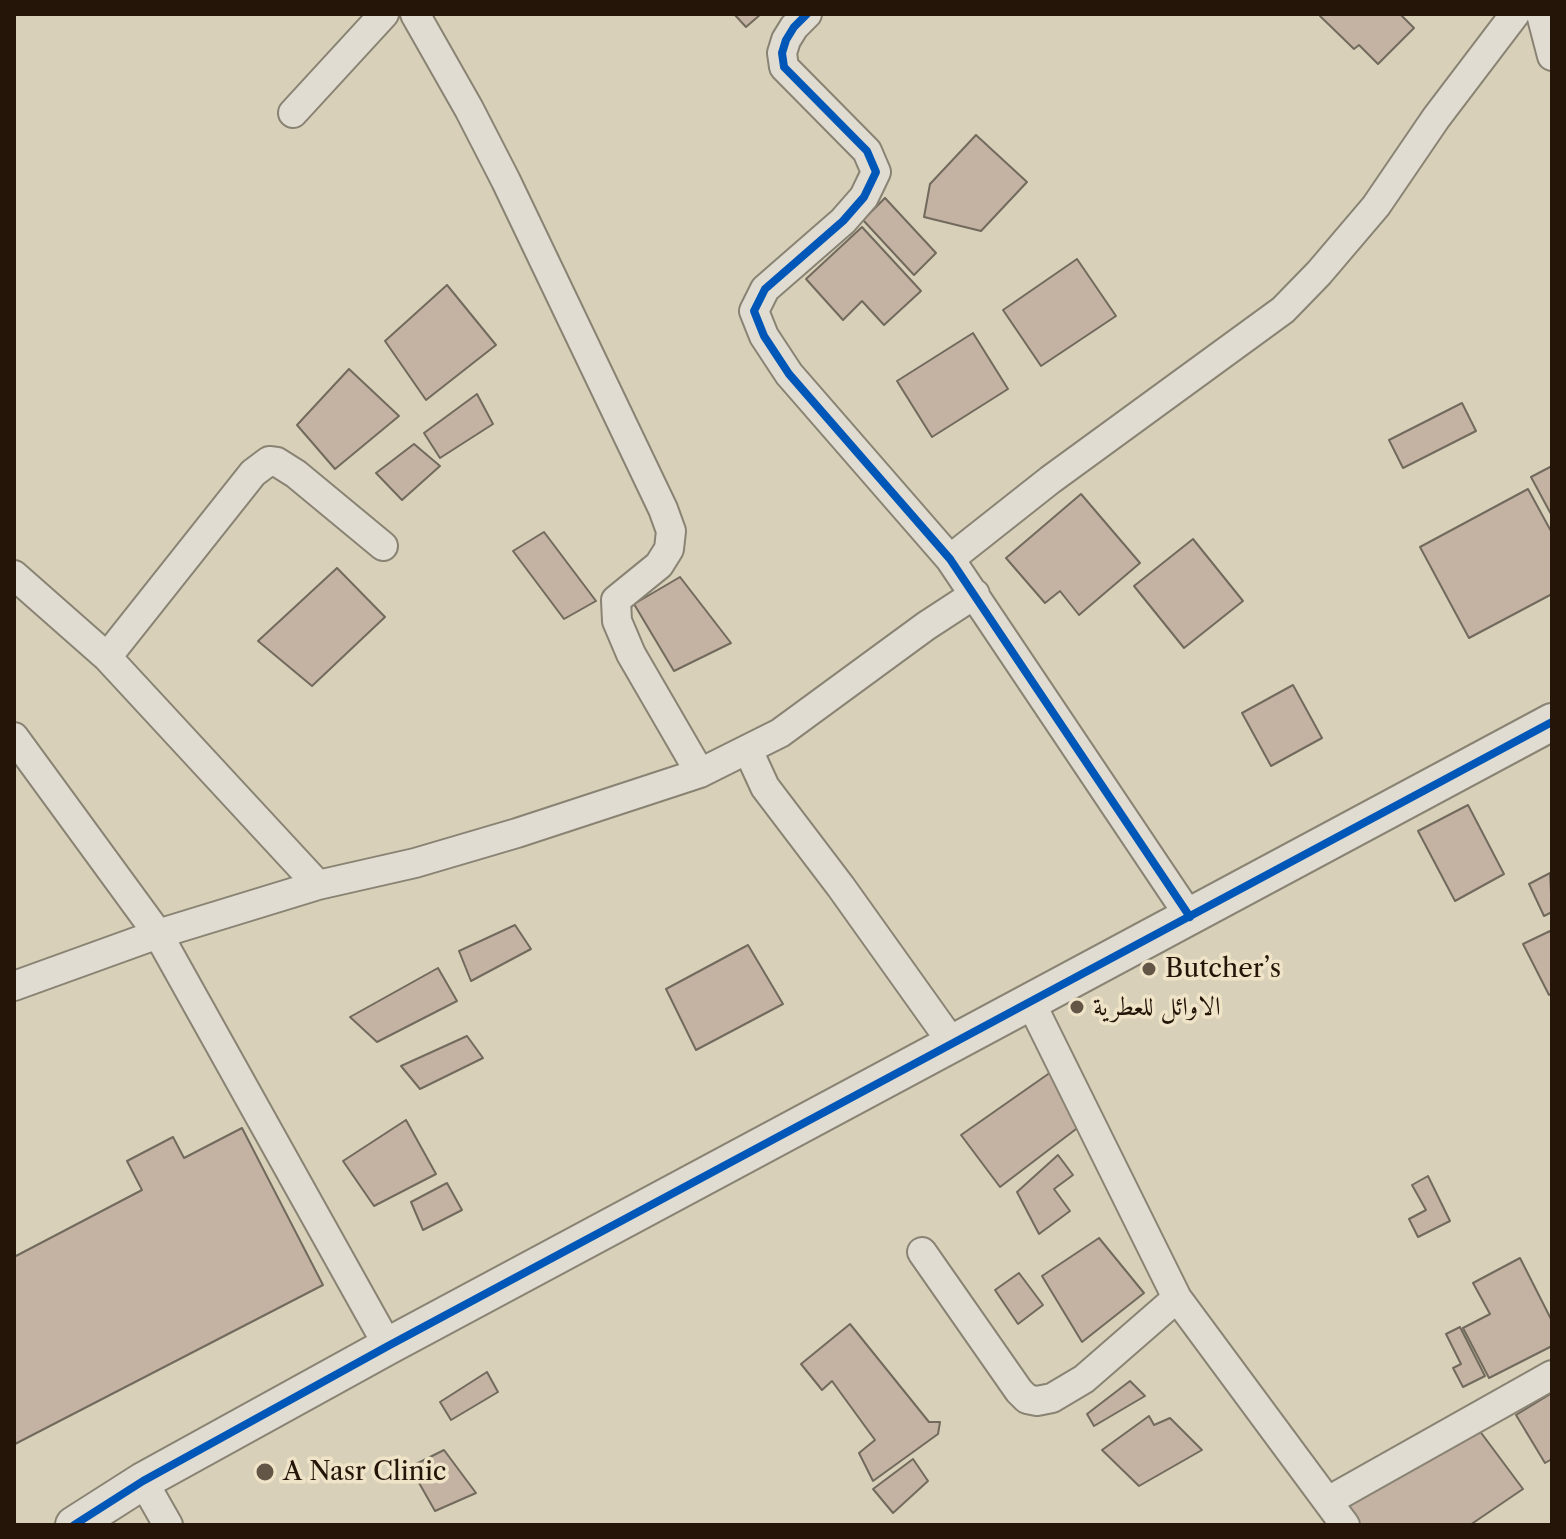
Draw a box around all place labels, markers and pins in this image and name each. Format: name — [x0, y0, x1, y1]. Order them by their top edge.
place label: Butcher’s — [1165, 953, 1281, 985]
marker: Butcher’s — [1140, 960, 1158, 978]
place label: الاوائل للعطرية — [1093, 991, 1221, 1023]
marker: الاوائل للعطرية — [1068, 998, 1086, 1016]
place label: A Nasr Clinic — [283, 1456, 446, 1488]
marker: A Nasr Clinic — [254, 1461, 276, 1483]

